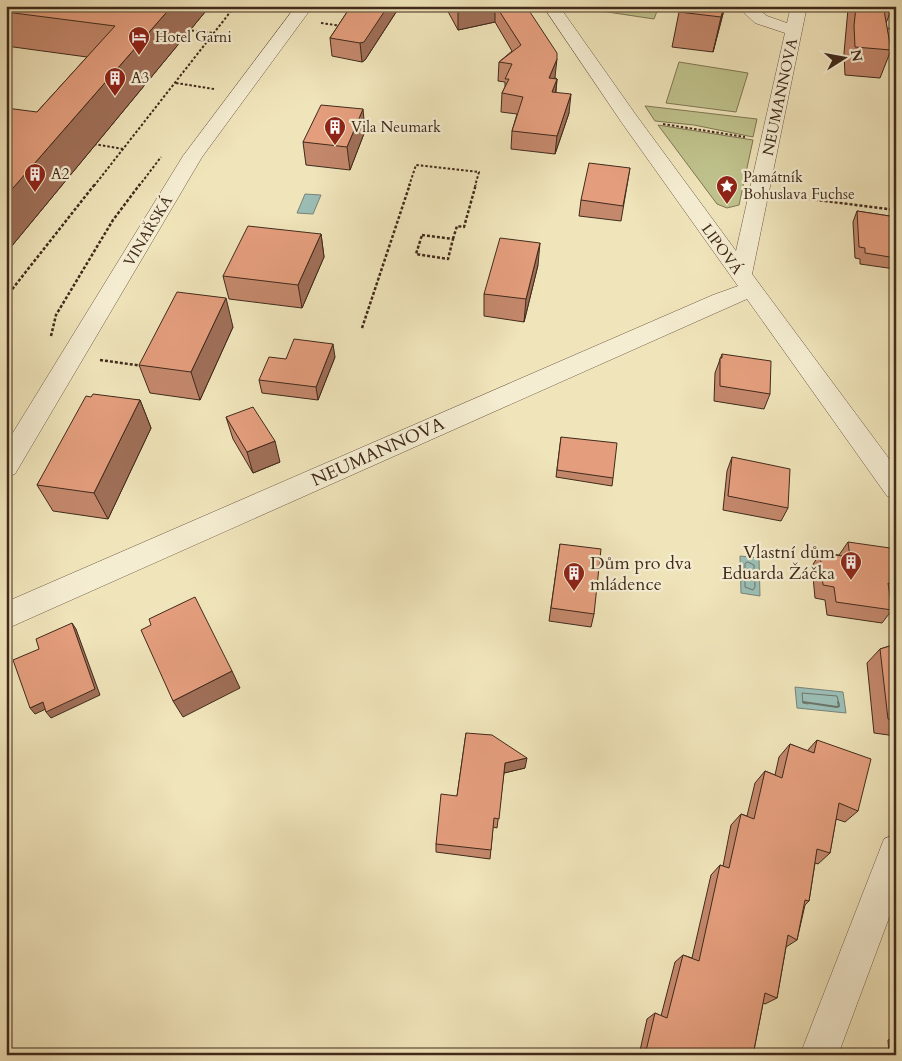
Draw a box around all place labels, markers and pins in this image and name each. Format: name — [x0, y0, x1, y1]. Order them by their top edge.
hotel icon: Hotel Garni — [127, 25, 151, 56]
place label: Hotel Garni — [155, 27, 232, 47]
building icon: A3 — [103, 66, 127, 97]
place label: A3 — [131, 68, 149, 88]
building icon: Vila Neumark — [323, 115, 347, 146]
place label: Vila Neumark — [351, 117, 441, 137]
building icon: A2 — [23, 162, 47, 193]
place label: A2 — [51, 164, 70, 184]
place label: Památník Bohuslava Fuchse — [743, 167, 855, 204]
place icon: Památník Bohuslava Fuchse — [715, 174, 739, 205]
place label: Vlastní dům Eduarda Žáčka — [722, 540, 836, 586]
building icon: Vlastní dům Eduarda Žáčka — [839, 550, 863, 581]
place label: Dům pro dva mládence — [590, 551, 692, 597]
building icon: Dům pro dva mládence — [562, 561, 586, 592]

